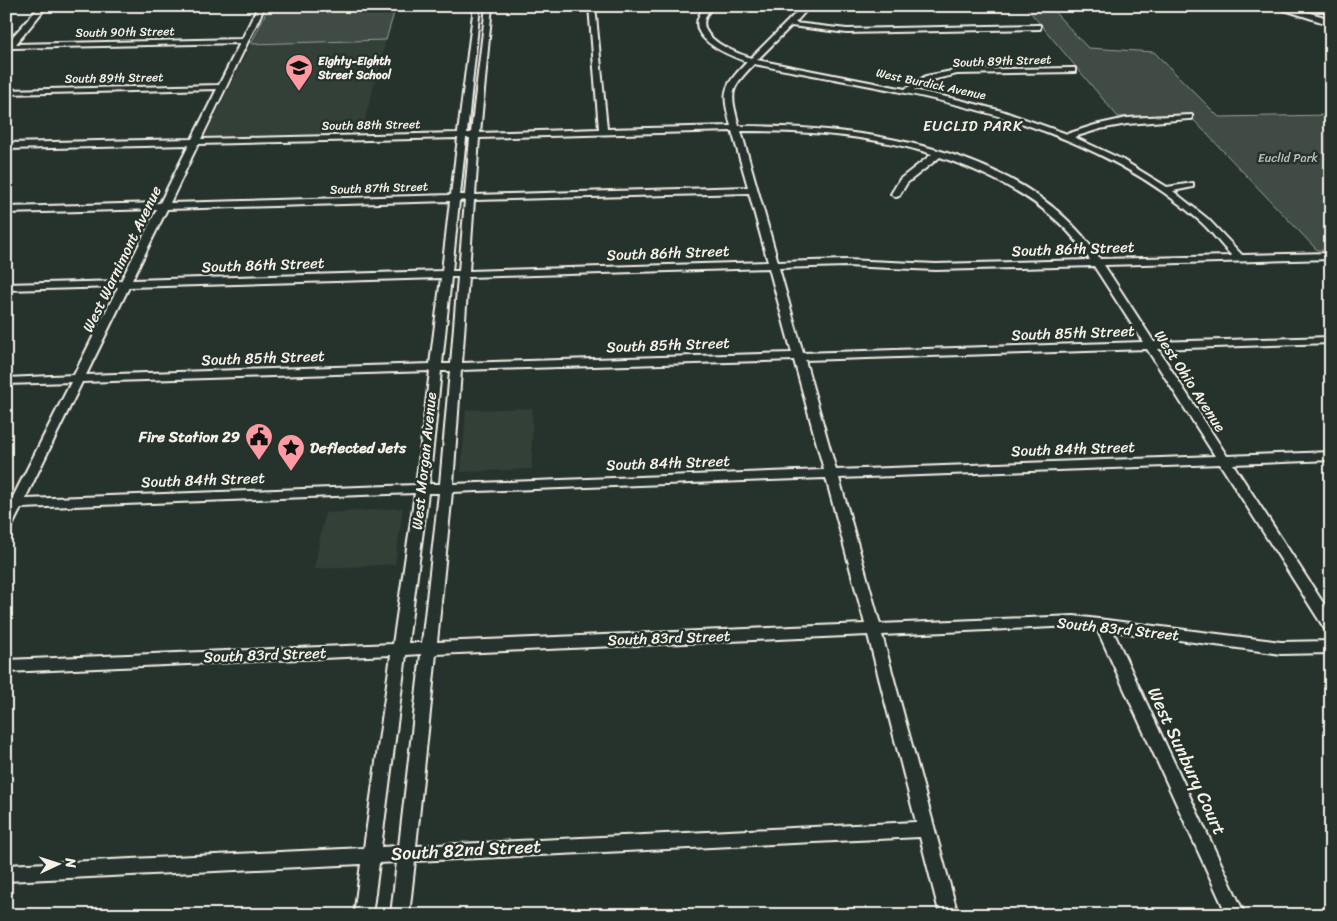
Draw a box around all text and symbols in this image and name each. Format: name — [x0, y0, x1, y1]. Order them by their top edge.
street label: South 90th Street — [75, 20, 175, 44]
street label: South 89th Street — [952, 48, 1052, 74]
place label: Eighty-Eighth Street School — [317, 50, 392, 86]
school or university icon: Eighty-Eighth Street School — [284, 53, 314, 92]
street label: West Burdick Avenue — [874, 62, 988, 106]
street label: South 89th Street — [64, 66, 164, 90]
street label: South 88th Street — [321, 113, 421, 137]
district label: EUCLID PARK — [923, 113, 1023, 139]
park label: Euclid Park — [1258, 147, 1319, 169]
street label: South 87th Street — [329, 175, 429, 201]
street label: West Warnimont Avenue — [75, 181, 169, 337]
street label: South 86th Street — [1011, 234, 1135, 264]
street label: South 86th Street — [606, 238, 730, 268]
street label: South 86th Street — [201, 250, 325, 280]
street label: South 85th Street — [1011, 318, 1136, 348]
street label: West Ohio Avenue — [1147, 325, 1233, 437]
street label: South 85th Street — [606, 330, 731, 360]
street label: South 85th Street — [201, 343, 326, 373]
street label: West Morgan Avenue — [404, 391, 444, 531]
public building icon: Fire Station 29 — [244, 422, 274, 461]
place label: Fire Station 29 — [138, 424, 240, 450]
place icon: Deflected Jets — [276, 433, 306, 472]
street label: South 84th Street — [1011, 434, 1136, 464]
place label: Deflected Jets — [310, 435, 407, 461]
street label: South 84th Street — [606, 448, 731, 478]
street label: South 84th Street — [141, 465, 266, 495]
street label: South 83rd Street — [1056, 610, 1181, 648]
street label: South 83rd Street — [607, 623, 731, 653]
street label: South 83rd Street — [203, 640, 327, 670]
street label: West Sunbury Court — [1139, 681, 1236, 841]
street label: South 82nd Street — [390, 830, 542, 870]
north arrow — [32, 838, 82, 888]
text: N — [58, 856, 83, 869]

